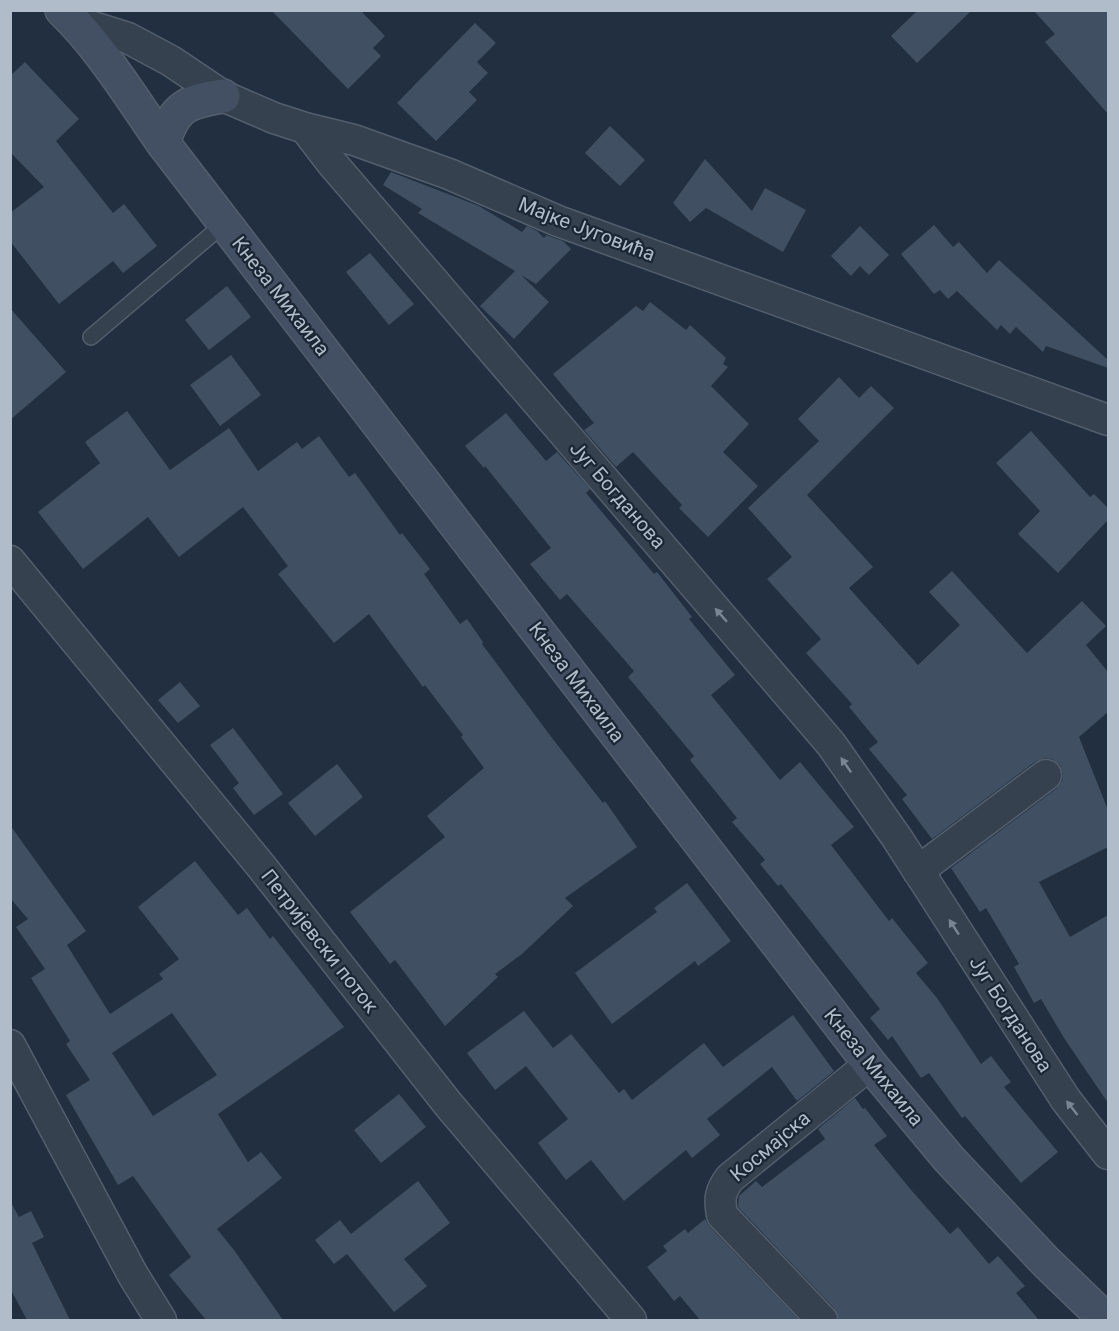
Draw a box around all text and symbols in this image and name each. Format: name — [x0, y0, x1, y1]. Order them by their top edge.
street label: Мајке Југовића — [515, 192, 659, 266]
street label: Кнеза Михаила — [227, 232, 335, 360]
street label: Југ Богданова — [565, 437, 671, 553]
one-way arrow — [715, 608, 728, 623]
street label: Кнеза Михаила — [524, 617, 630, 747]
one-way arrow — [841, 757, 852, 773]
street label: Петријевски поток — [256, 864, 384, 1018]
one-way arrow — [949, 919, 960, 935]
street label: Југ Богданова — [964, 951, 1058, 1077]
street label: Кнеза Михаила — [819, 1003, 929, 1131]
one-way arrow — [1066, 1100, 1079, 1116]
street label: Космајска — [725, 1106, 815, 1186]

